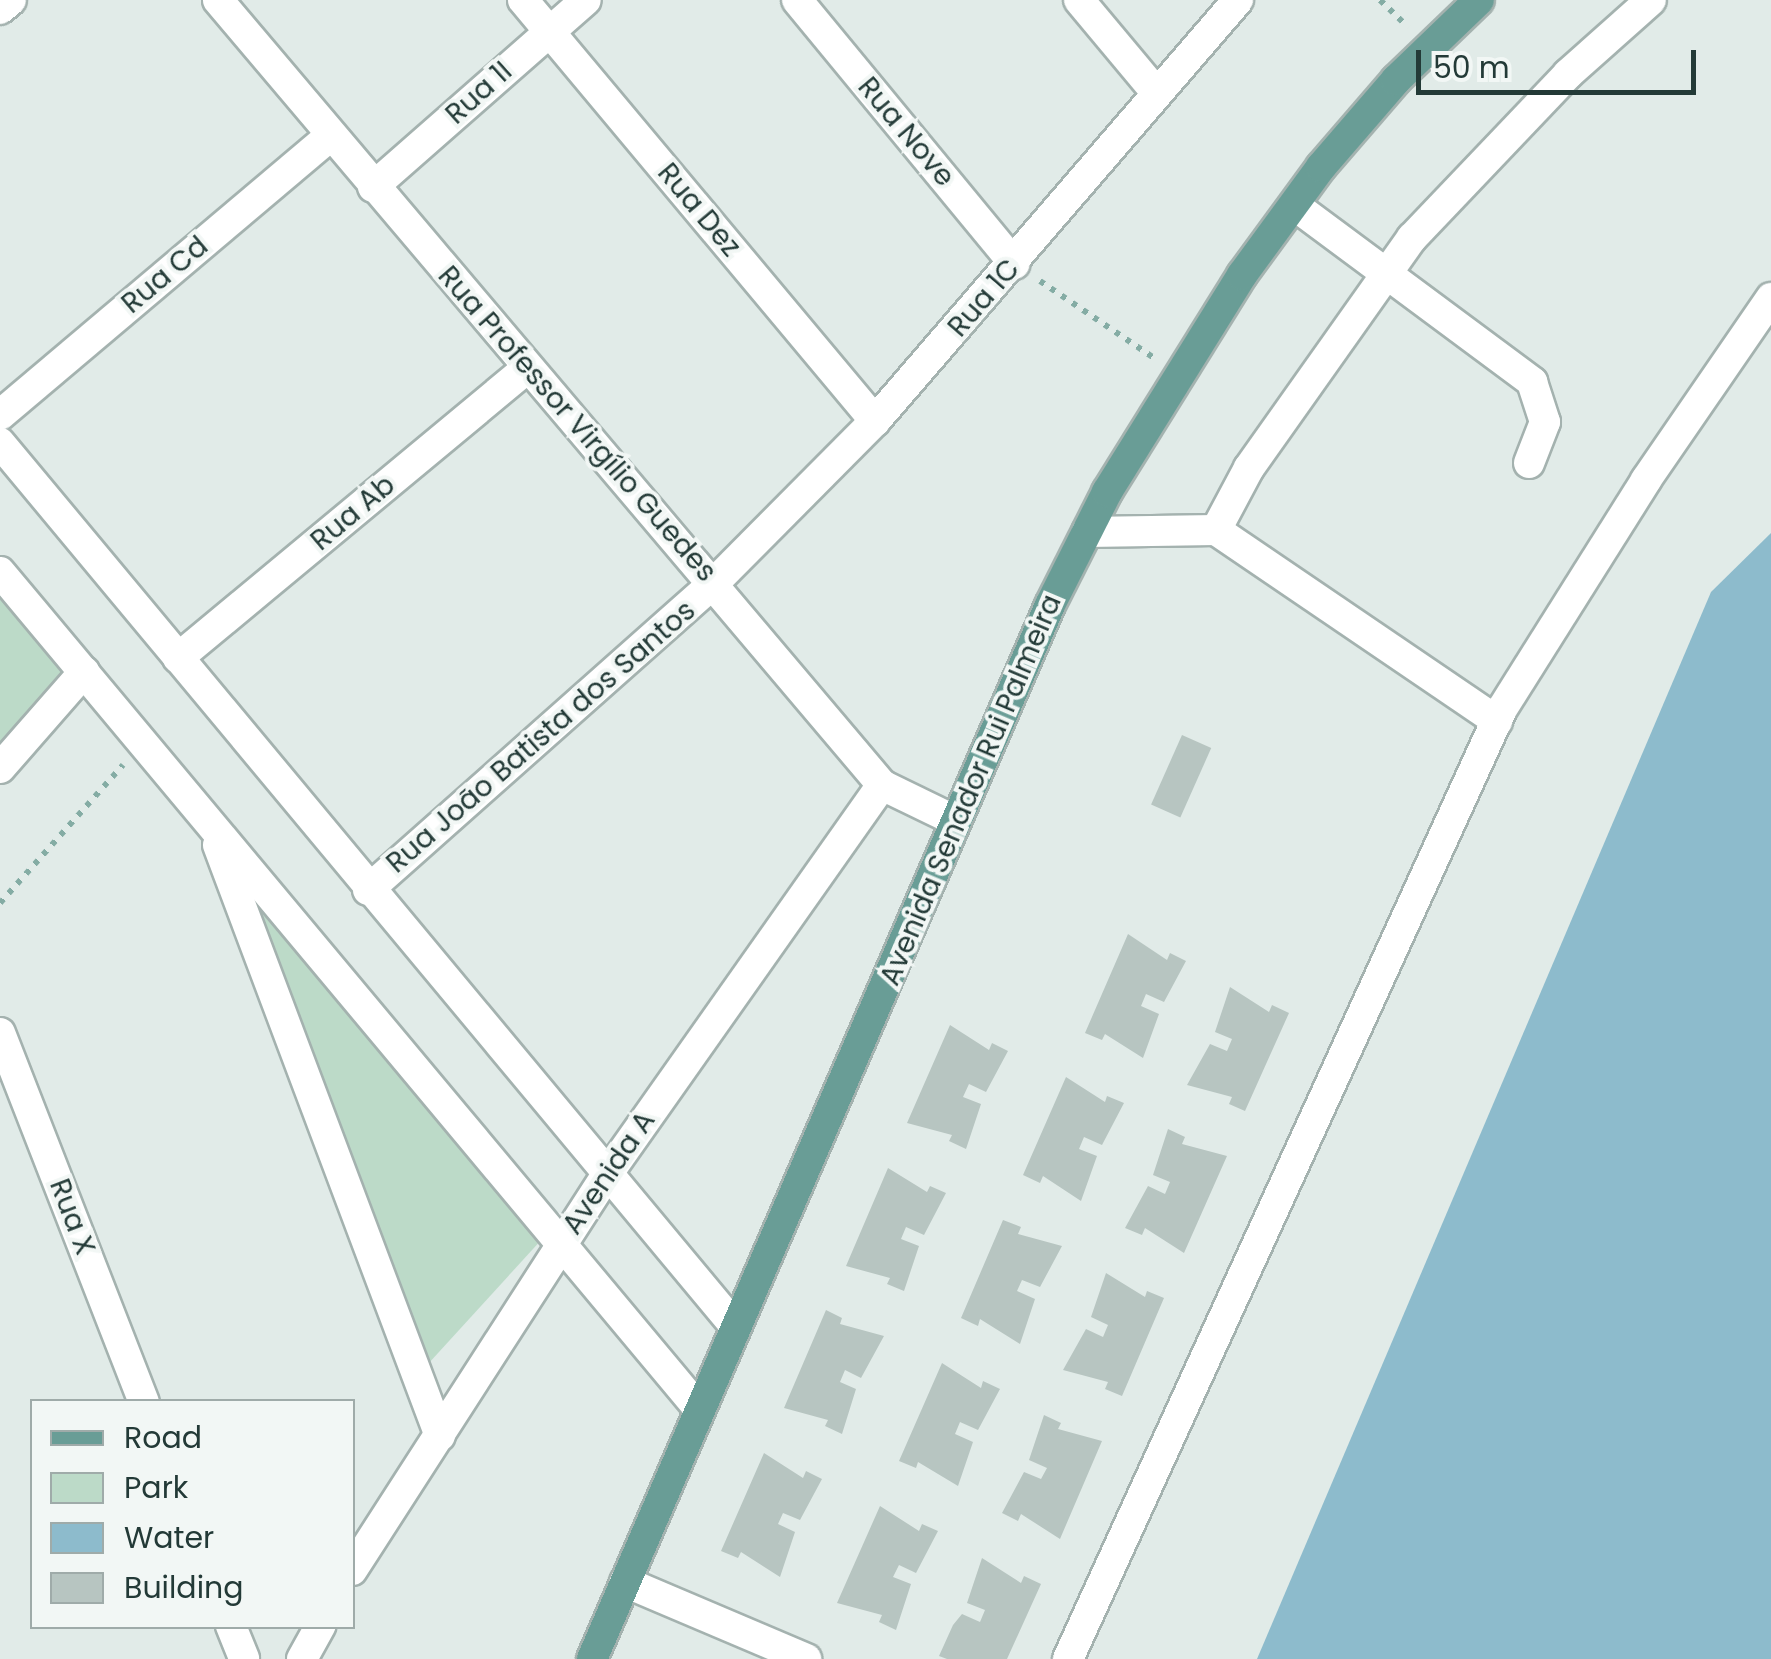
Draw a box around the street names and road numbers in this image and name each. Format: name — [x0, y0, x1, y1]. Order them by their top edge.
street label: Rua 1I — [439, 55, 519, 131]
street label: Rua Nove — [851, 71, 961, 193]
street label: Rua Dez — [650, 157, 748, 263]
street label: Rua Cd — [115, 229, 215, 321]
street label: Rua 1C — [941, 252, 1027, 344]
street label: Rua Professor Virgílio Guedes — [431, 259, 723, 589]
street label: Rua Ab — [304, 468, 402, 558]
street label: Avenida Senador Rui Palmeira — [873, 590, 1069, 990]
street label: Rua João Batista dos Santos — [380, 594, 702, 880]
street label: Avenida A — [556, 1105, 662, 1241]
street label: Rua X — [42, 1174, 102, 1260]

